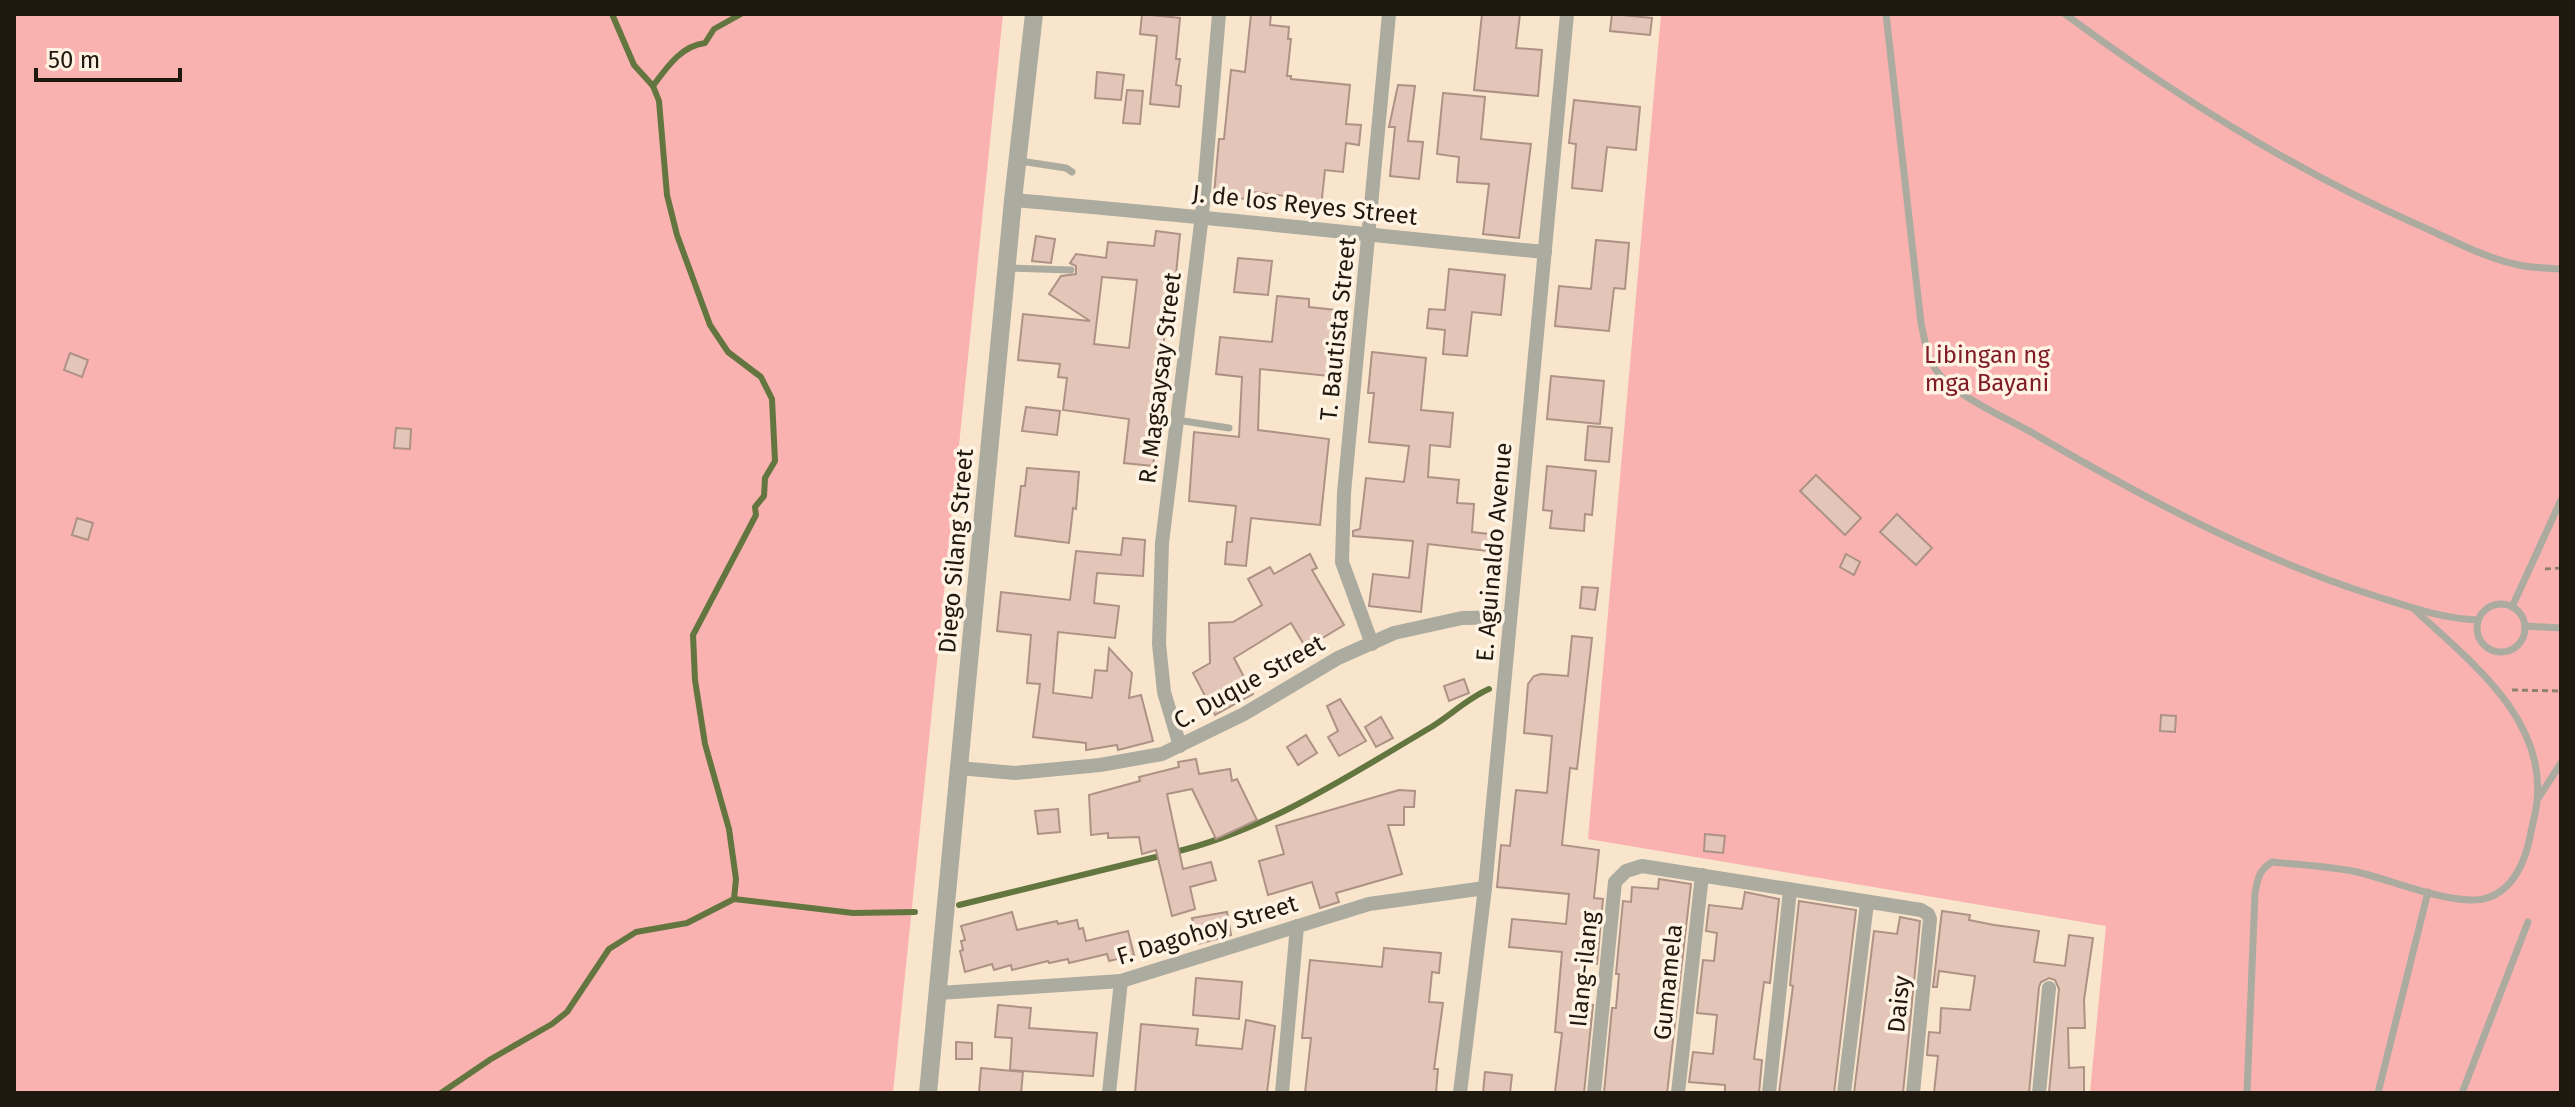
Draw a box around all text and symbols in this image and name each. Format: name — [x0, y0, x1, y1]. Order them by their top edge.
scale bar — [36, 32, 180, 82]
text: 50 m — [48, 46, 100, 74]
street label: J. de los Reyes Street — [1191, 179, 1419, 231]
street label: T. Bautista Street — [1314, 236, 1362, 422]
street label: R. Magsaysay Street — [1133, 270, 1187, 485]
park label: Libingan ng mga Bayani — [1924, 341, 2050, 397]
street label: E. Aguinaldo Avenue — [1470, 441, 1518, 663]
street label: Diego Silang Street — [933, 447, 979, 655]
street label: C. Duque Street — [1169, 629, 1329, 735]
street label: F. Dagohoy Street — [1113, 889, 1301, 971]
street label: Ilang-ilang — [1564, 909, 1604, 1028]
street label: Gumamela — [1648, 923, 1688, 1041]
street label: Daisy — [1882, 974, 1916, 1034]

